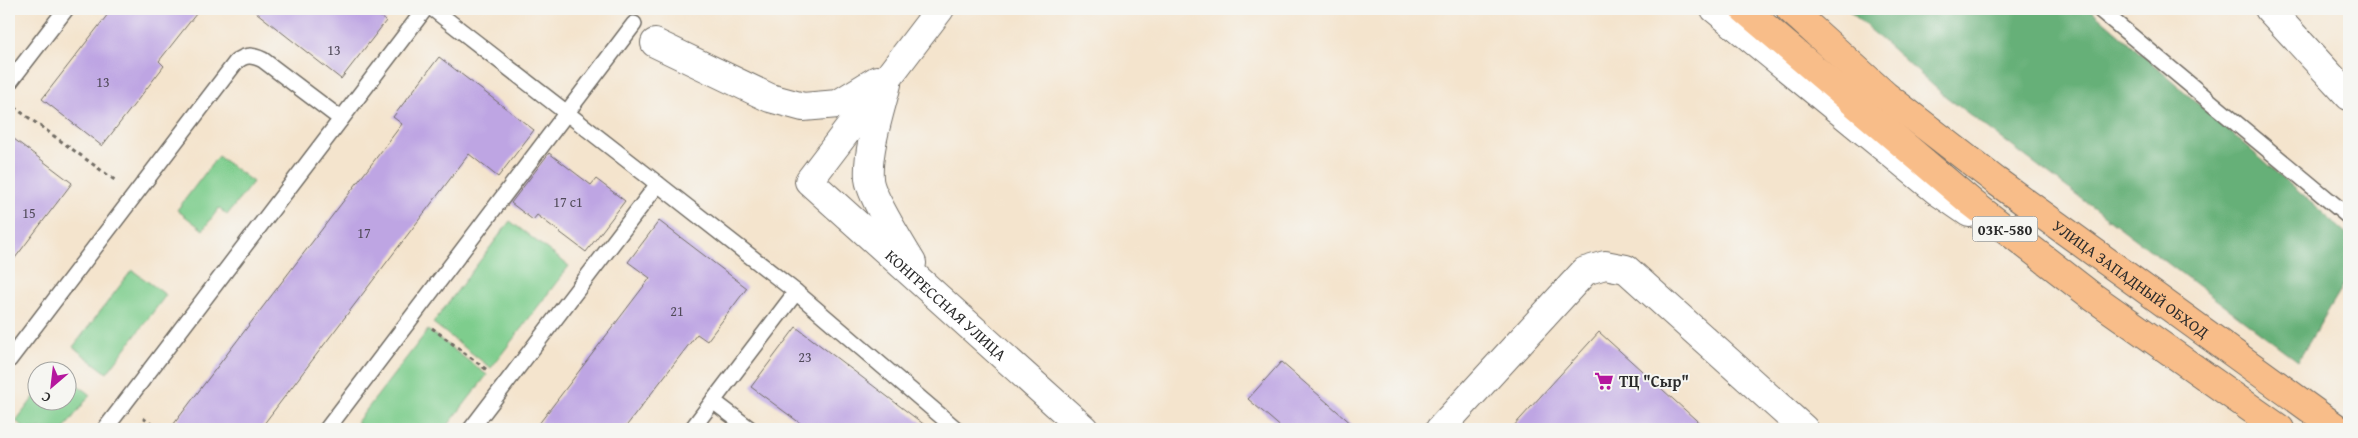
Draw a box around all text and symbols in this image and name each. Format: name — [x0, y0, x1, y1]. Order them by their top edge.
house number: 13 — [327, 40, 341, 60]
house number: 13 — [96, 72, 110, 92]
house number: 17 с1 — [553, 192, 583, 212]
house number: 15 — [22, 203, 36, 223]
street label: УЛИЦА ЗАПАДНЫЙ ОБХОД — [2047, 214, 2214, 344]
road number: 03К-580 — [1972, 216, 2038, 242]
house number: 17 — [357, 223, 371, 243]
street label: КОНГРЕССНАЯ УЛИЦА — [880, 244, 1012, 366]
house number: 21 — [670, 301, 684, 321]
house number: 23 — [798, 347, 812, 367]
north arrow — [28, 360, 78, 410]
place label: ТЦ "Сыр" — [1619, 369, 1689, 393]
supermarket icon: ТЦ "Сыр" — [1593, 370, 1615, 392]
text: С — [38, 387, 54, 408]

